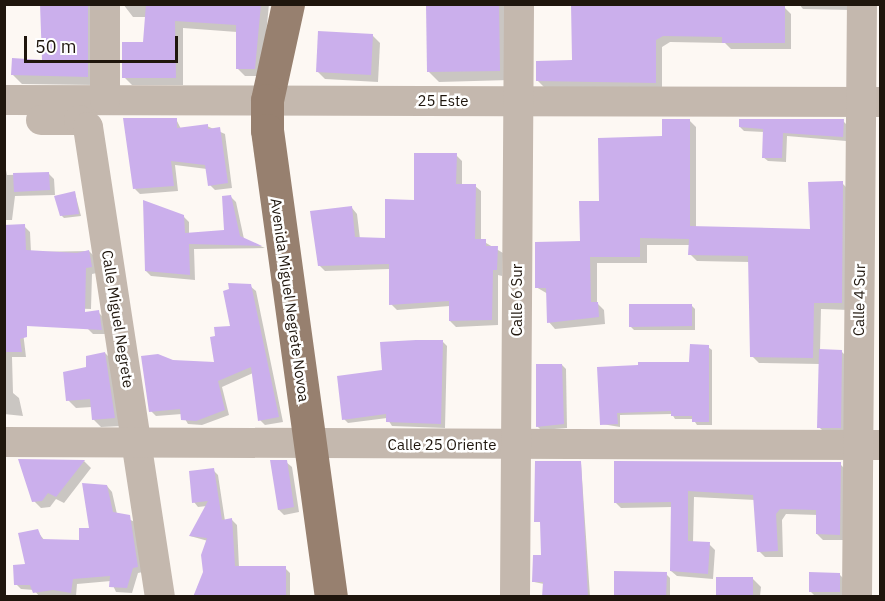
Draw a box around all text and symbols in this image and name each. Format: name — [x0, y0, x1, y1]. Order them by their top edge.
scale bar — [27, 24, 182, 62]
text: 50 m — [35, 35, 77, 58]
street label: 25 Este — [418, 92, 468, 110]
street label: Avenida Miguel Negrete Novoa — [267, 197, 313, 403]
street label: Calle Miguel Negrete — [98, 249, 138, 389]
street label: Calle 6 Sur — [508, 264, 526, 336]
street label: Calle 4 Sur — [849, 264, 869, 336]
street label: Calle 25 Oriente — [388, 436, 496, 454]

